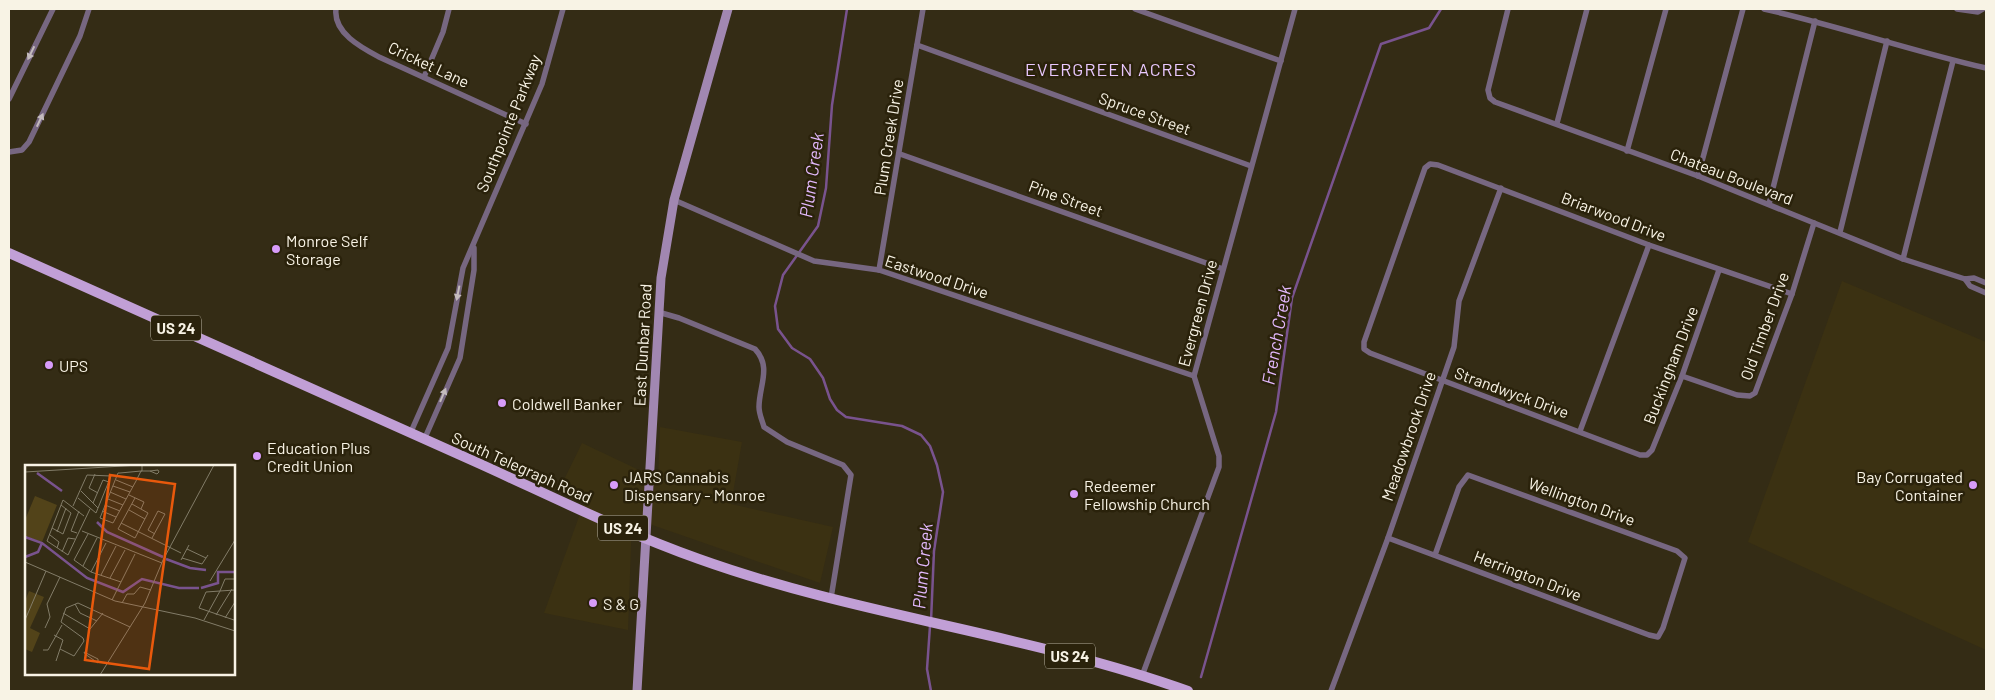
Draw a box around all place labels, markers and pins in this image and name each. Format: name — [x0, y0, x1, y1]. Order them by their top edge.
place label: Monroe Self Storage — [286, 231, 369, 268]
marker: Monroe Self Storage — [270, 243, 282, 255]
place label: UPS — [59, 356, 88, 375]
marker: UPS — [43, 359, 55, 371]
place label: Coldwell Banker — [512, 394, 622, 413]
marker: Coldwell Banker — [496, 397, 508, 409]
place label: Education Plus Credit Union — [267, 438, 370, 475]
marker: Education Plus Credit Union — [251, 450, 263, 462]
place label: JARS Cannabis Dispensary - Monroe — [624, 467, 766, 504]
place label: Bay Corrugated Container — [1856, 467, 1963, 504]
place label: Redeemer Fellowship Church — [1084, 476, 1210, 513]
marker: JARS Cannabis Dispensary - Monroe — [608, 479, 620, 491]
marker: Bay Corrugated Container — [1967, 479, 1979, 491]
marker: Redeemer Fellowship Church — [1068, 488, 1080, 500]
place label: S & G — [603, 594, 639, 613]
marker: S & G — [587, 597, 599, 609]

